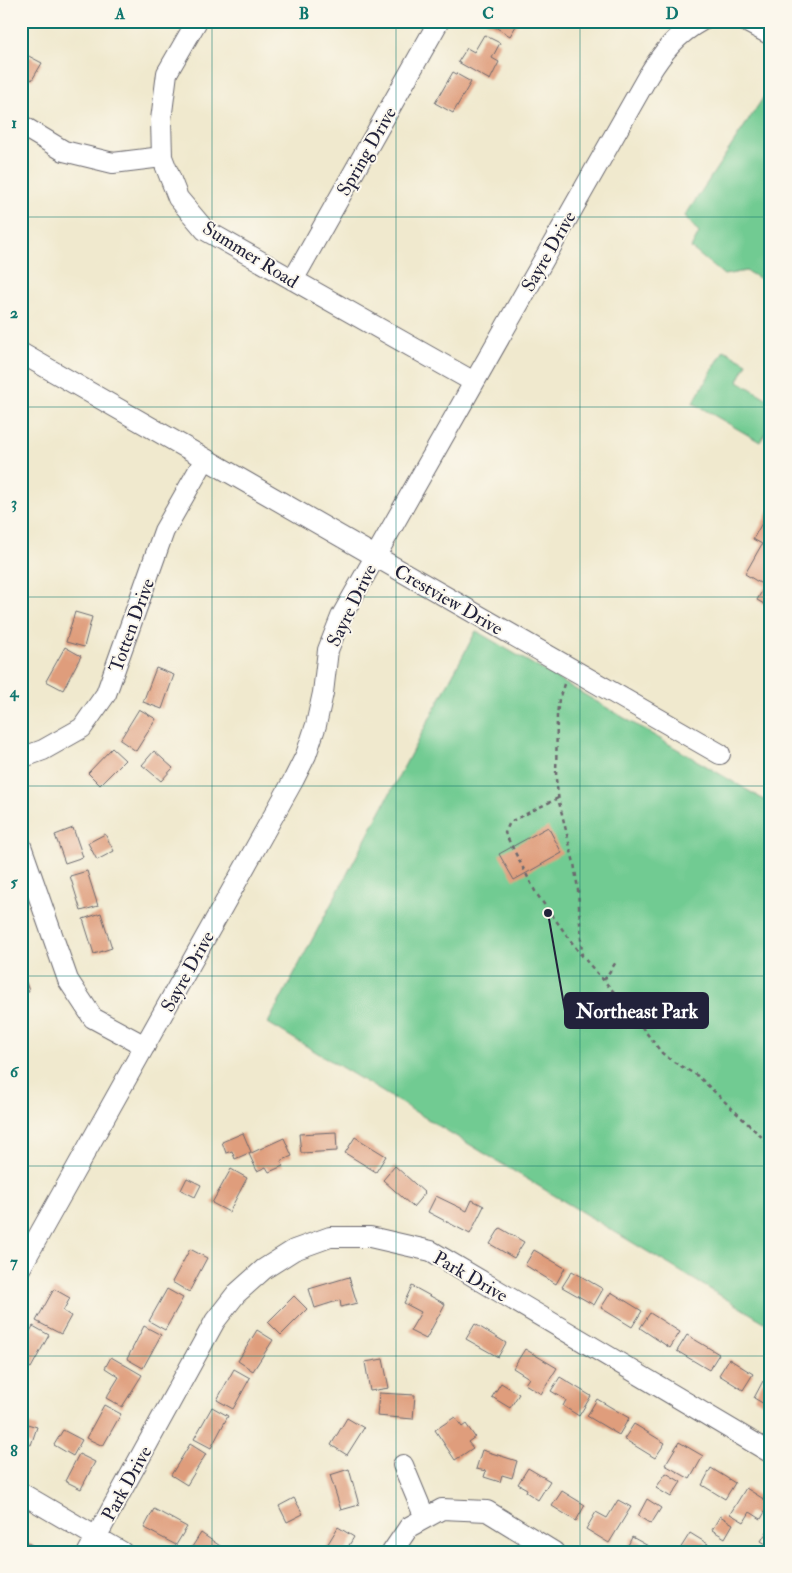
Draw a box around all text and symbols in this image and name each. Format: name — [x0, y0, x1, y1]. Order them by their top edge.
text: A — [114, 4, 126, 24]
text: B — [299, 4, 309, 24]
text: C — [482, 4, 494, 24]
text: D — [665, 4, 679, 24]
street label: Spring Drive — [332, 103, 403, 201]
text: 1 — [11, 113, 17, 133]
street label: Sayre Drive — [516, 207, 582, 296]
street label: Summer Road — [198, 216, 303, 294]
text: 2 — [10, 303, 18, 323]
text: 3 — [11, 493, 17, 513]
street label: Crestview Drive — [390, 559, 507, 641]
street label: Sayre Drive — [322, 560, 382, 651]
street label: Totten Drive — [104, 575, 160, 676]
text: 4 — [9, 682, 20, 702]
text: 5 — [10, 872, 18, 892]
street label: Sayre Drive — [156, 927, 220, 1016]
callout: Northeast Park — [565, 993, 708, 1028]
text: Northeast Park — [575, 999, 698, 1024]
text: 6 — [10, 1062, 20, 1082]
street label: Park Drive — [429, 1246, 512, 1308]
text: 7 — [10, 1252, 18, 1272]
text: 8 — [10, 1441, 18, 1461]
street label: Park Drive — [96, 1442, 157, 1525]

